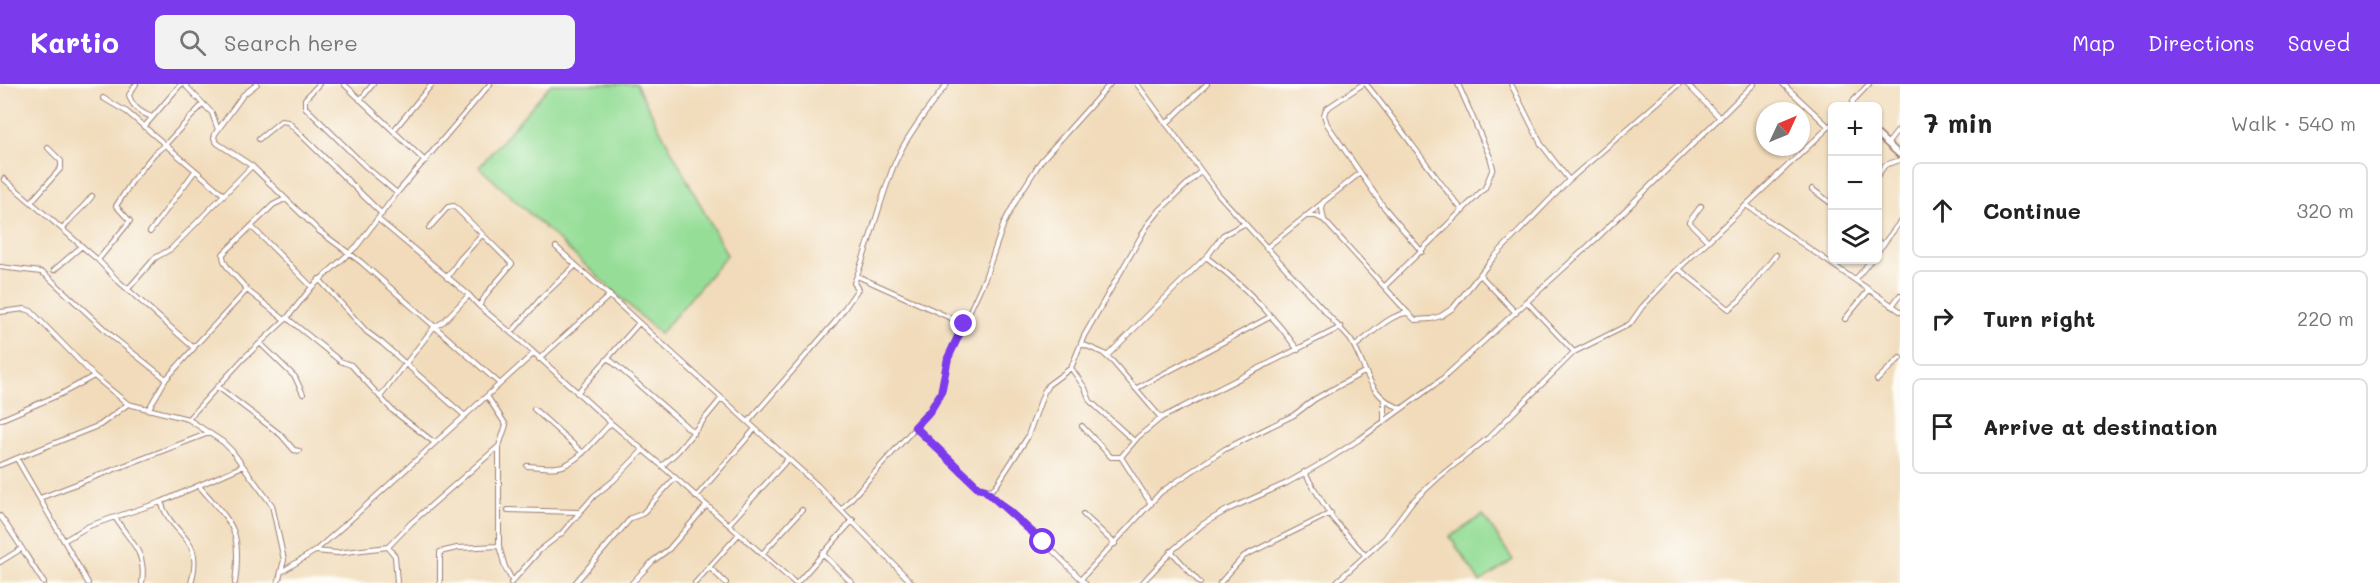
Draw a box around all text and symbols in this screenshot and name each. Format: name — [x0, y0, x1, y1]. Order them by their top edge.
search box — [155, 15, 575, 69]
text: Kartio — [30, 24, 119, 60]
icon: search — [176, 26, 209, 59]
text: Search here — [224, 28, 358, 57]
text: Map — [2072, 29, 2115, 56]
text: Directions — [2148, 29, 2255, 56]
text: Saved — [2288, 29, 2350, 56]
north arrow — [1756, 102, 1810, 156]
map controls — [1828, 102, 1882, 264]
button: + — [1828, 102, 1882, 156]
text: 7 min — [1924, 106, 1992, 140]
text: Walk · 540 m — [2231, 110, 2356, 136]
button: − — [1828, 156, 1882, 210]
icon: ahead — [1926, 194, 1959, 227]
text: Continue — [1983, 196, 2081, 225]
text: 320 m — [2296, 197, 2354, 223]
button: layers — [1828, 210, 1882, 264]
icon: right — [1926, 302, 1959, 335]
text: Turn right — [1983, 304, 2095, 333]
text: 220 m — [2297, 305, 2354, 331]
route end — [950, 310, 976, 336]
icon: arrive — [1926, 410, 1959, 443]
text: Arrive at destination — [1983, 412, 2218, 441]
route start — [1029, 528, 1055, 554]

